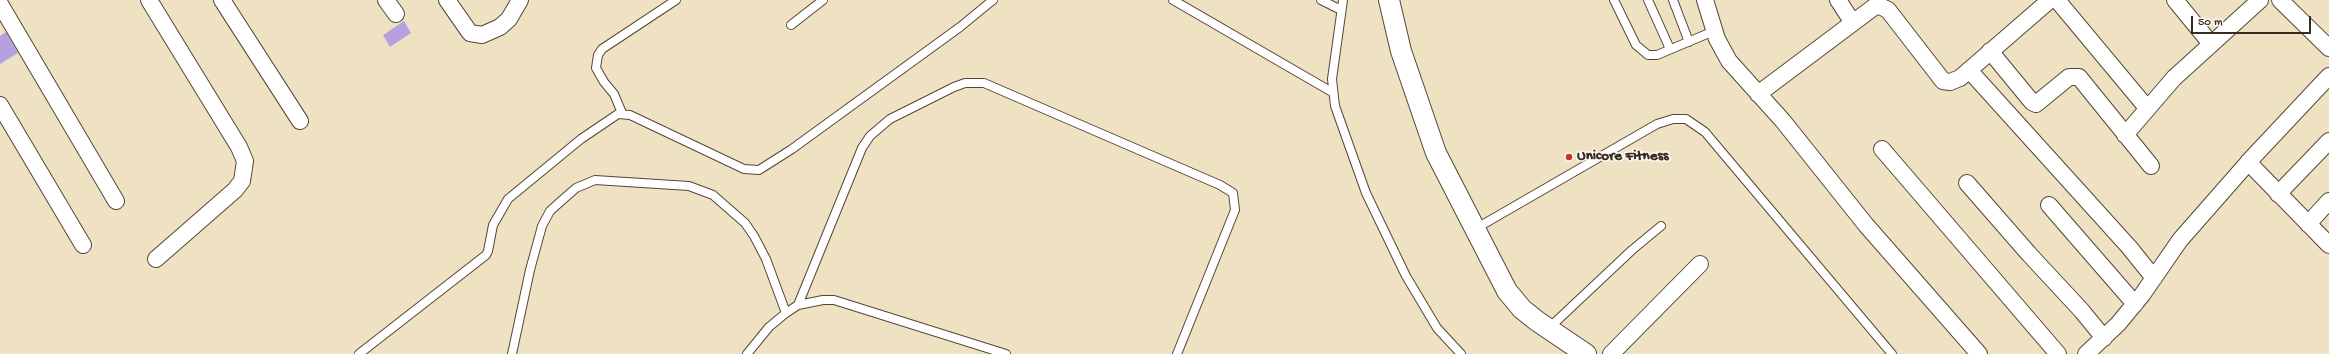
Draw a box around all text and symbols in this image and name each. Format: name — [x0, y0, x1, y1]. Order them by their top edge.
scale bar — [2193, 8, 2313, 34]
text: 50 m — [2198, 16, 2223, 30]
place label: Unicore Fitness — [1577, 148, 1668, 166]
marker: Unicore Fitness — [1564, 152, 1574, 162]

